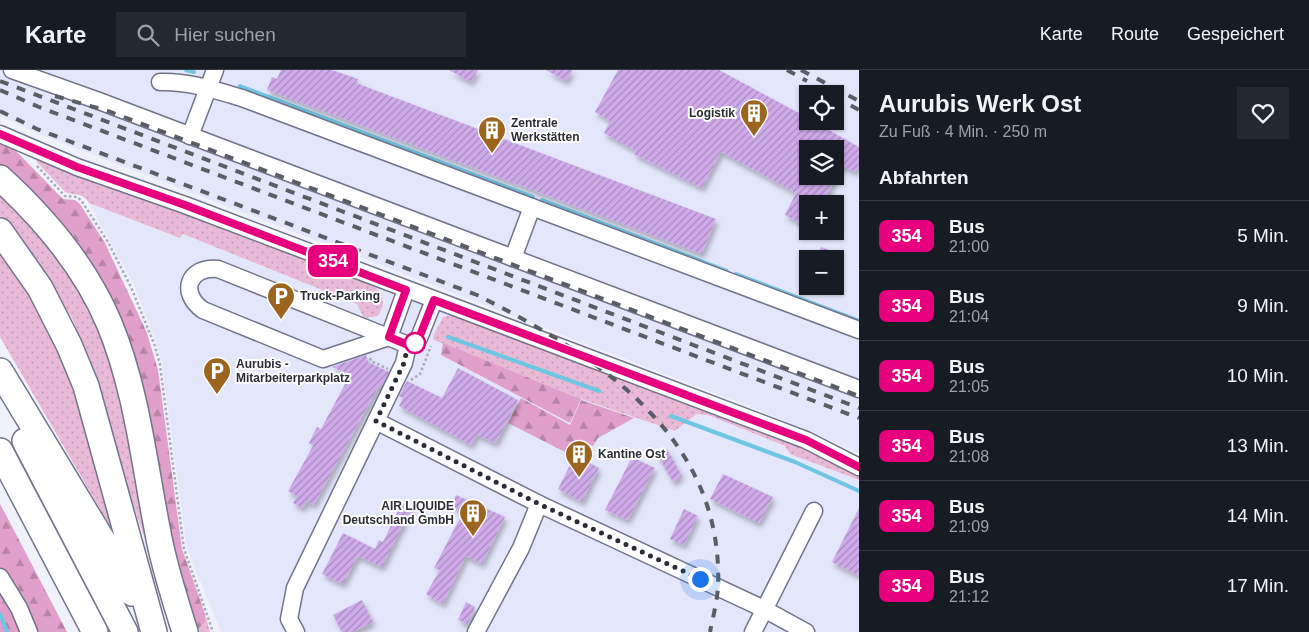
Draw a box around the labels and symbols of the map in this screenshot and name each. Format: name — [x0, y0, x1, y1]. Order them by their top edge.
building icon: Logistik — [739, 98, 769, 137]
place label: Logistik — [689, 106, 735, 120]
building icon: Zentrale Werkstätten — [477, 115, 507, 154]
place label: Zentrale Werkstätten — [511, 116, 579, 144]
line badge: 354 — [304, 245, 362, 277]
parking icon: Truck-Parking — [266, 281, 296, 320]
place label: Truck-Parking — [300, 289, 380, 303]
unlabelled marker — [404, 332, 426, 354]
parking icon: Aurubis - Mitarbeiterparkplatz — [202, 356, 232, 395]
place label: Aurubis - Mitarbeiterparkplatz — [236, 357, 350, 385]
building icon: Kantine Ost — [564, 439, 594, 478]
place label: Kantine Ost — [598, 447, 665, 461]
building icon: AIR LIQUIDE Deutschland GmbH — [458, 498, 488, 537]
place label: AIR LIQUIDE Deutschland GmbH — [343, 499, 454, 527]
your location — [688, 567, 713, 592]

